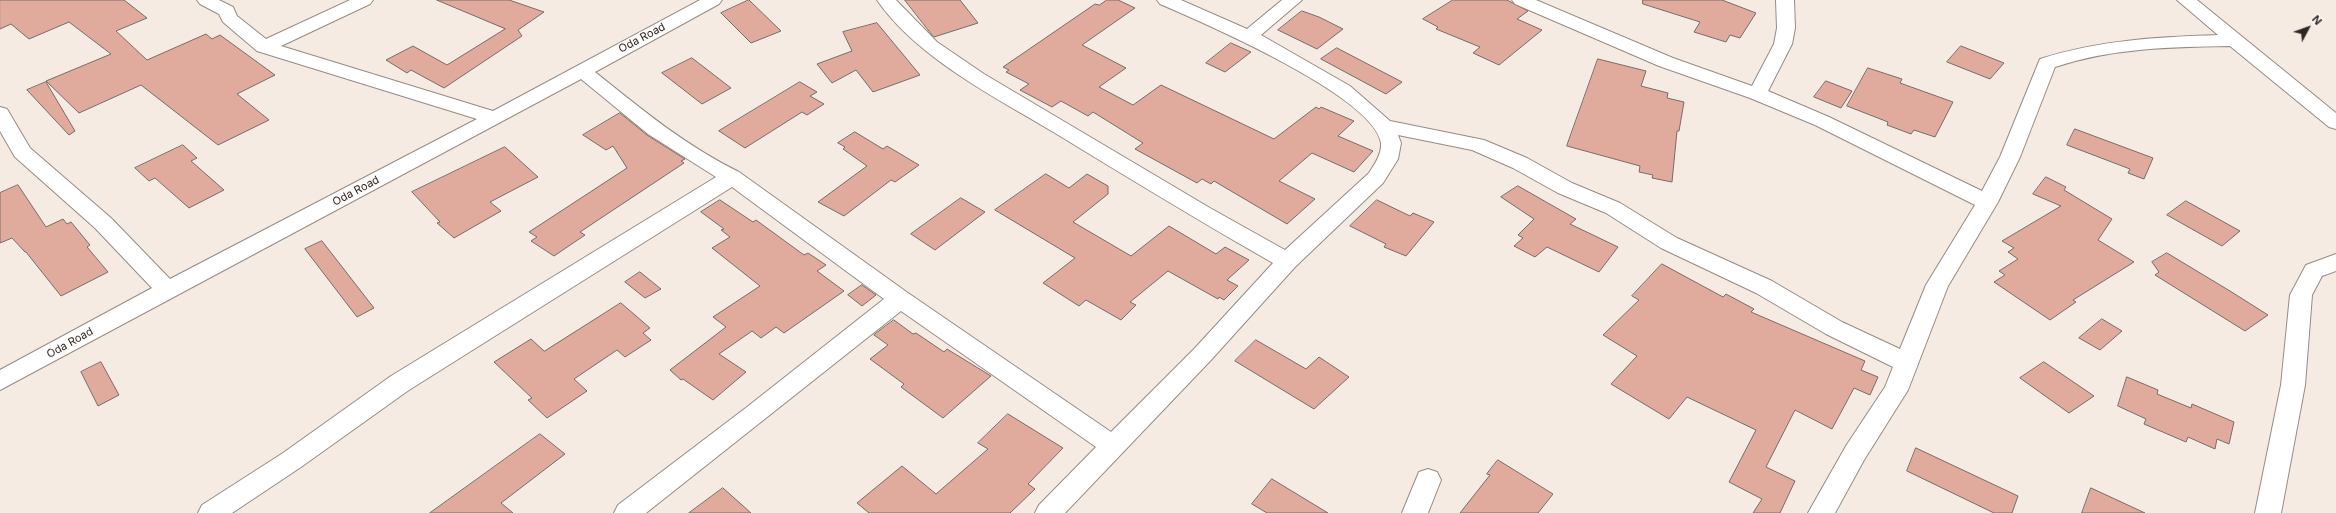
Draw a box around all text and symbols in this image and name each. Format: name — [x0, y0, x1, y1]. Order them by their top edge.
north arrow — [2288, 8, 2328, 48]
text: N — [2309, 12, 2325, 28]
street label: Oda Road — [616, 20, 668, 56]
street label: Oda Road — [330, 173, 382, 209]
street label: Oda Road — [45, 325, 95, 361]

